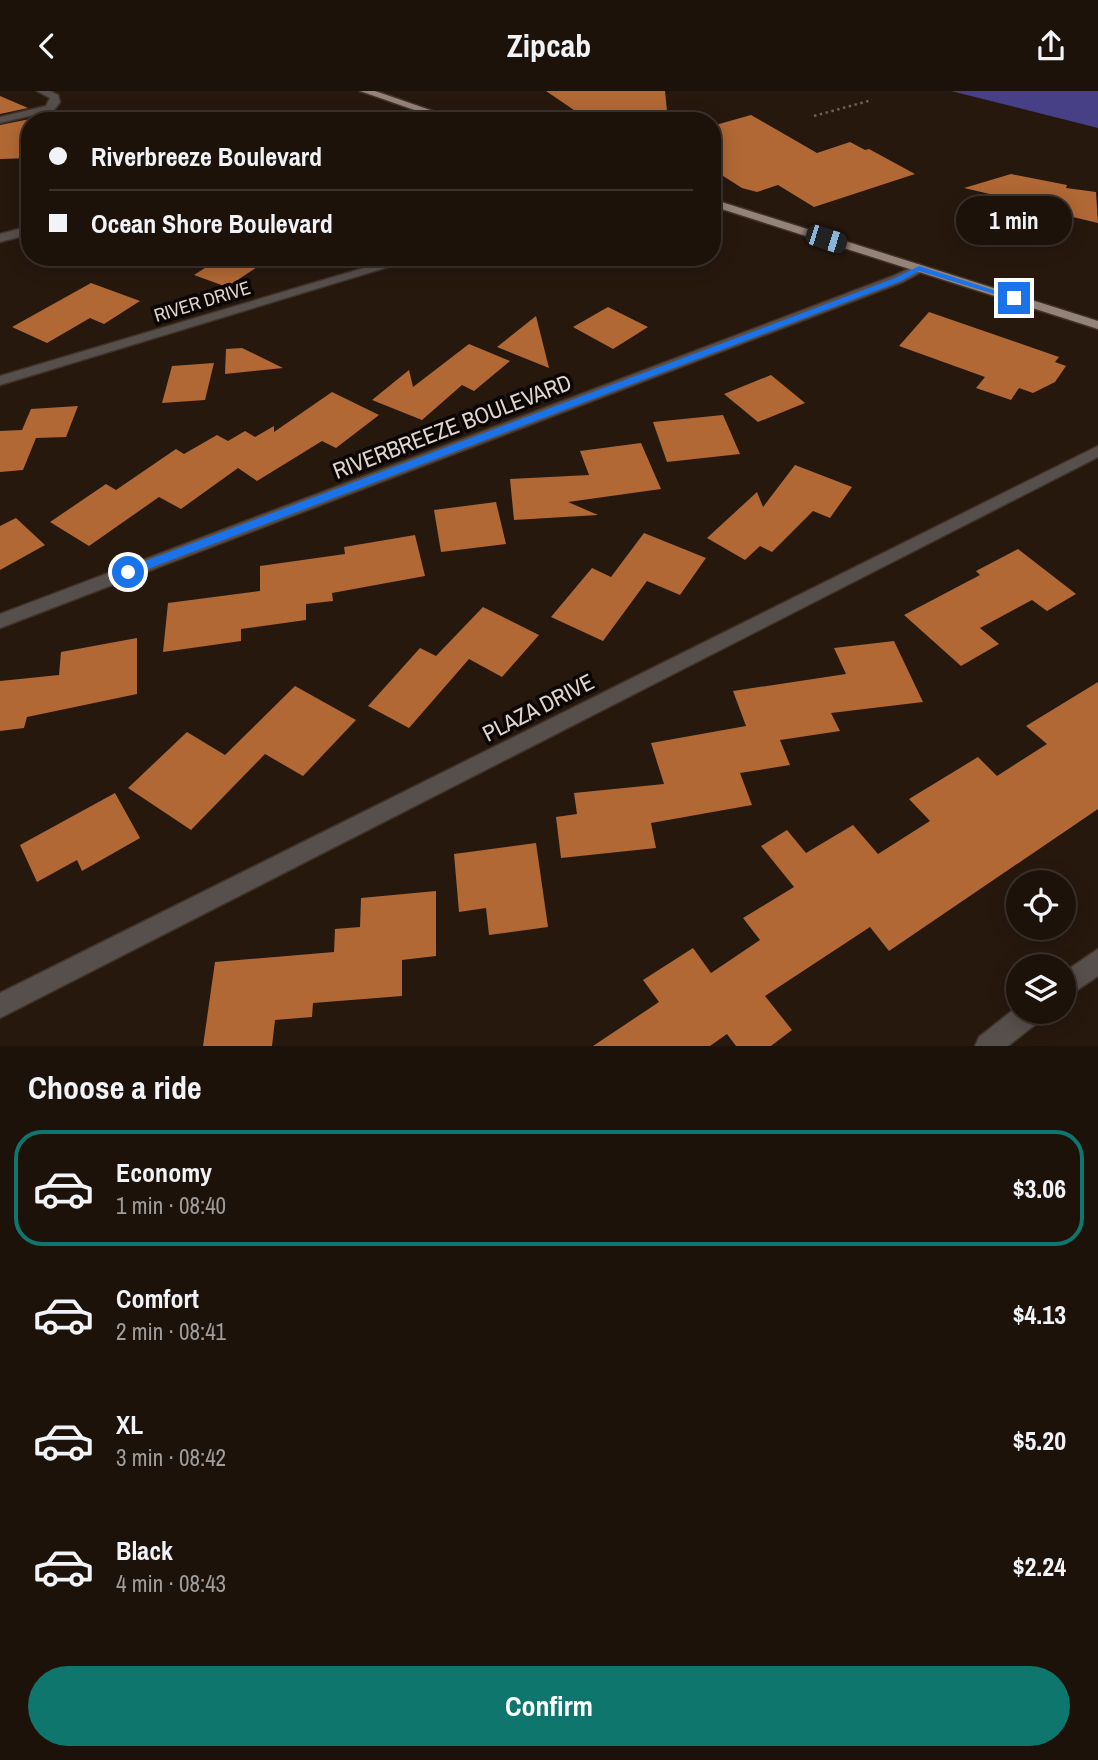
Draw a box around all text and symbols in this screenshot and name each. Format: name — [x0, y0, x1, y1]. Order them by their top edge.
text: Zipcab — [507, 24, 591, 67]
icon: back — [28, 27, 66, 65]
icon: share — [1032, 27, 1070, 65]
text: Riverbreeze Boulevard — [91, 139, 322, 174]
callout: 1 min — [956, 197, 1072, 245]
text: 1 min — [989, 205, 1039, 236]
text: Ocean Shore Boulevard — [91, 206, 333, 241]
car — [803, 223, 850, 255]
street label: RIVER DRIVE — [151, 274, 253, 328]
route end — [998, 282, 1030, 314]
street label: RIVERBREEZE BOULEVARD — [328, 366, 576, 486]
route start — [112, 556, 144, 588]
street label: PLAZA DRIVE — [477, 666, 599, 748]
map controls — [1006, 870, 1076, 1024]
button: locate — [1006, 870, 1076, 940]
button: layers — [1006, 954, 1076, 1024]
text: Choose a ride — [28, 1066, 202, 1109]
text: Economy — [116, 1155, 212, 1190]
icon: car — [32, 1157, 95, 1220]
text: $3.06 — [1013, 1171, 1066, 1206]
text: 1 min · 08:40 — [116, 1190, 226, 1221]
text: Comfort — [116, 1281, 199, 1316]
icon: car — [32, 1283, 95, 1346]
text: $4.13 — [1013, 1297, 1066, 1332]
text: 2 min · 08:41 — [116, 1316, 226, 1347]
text: XL — [116, 1407, 143, 1442]
icon: car — [32, 1409, 95, 1472]
text: $5.20 — [1013, 1423, 1066, 1458]
text: 3 min · 08:42 — [116, 1442, 226, 1473]
text: Black — [116, 1533, 173, 1568]
icon: car — [32, 1535, 95, 1598]
text: $2.24 — [1013, 1549, 1066, 1584]
text: 4 min · 08:43 — [116, 1568, 226, 1599]
button: Confirm — [28, 1666, 1070, 1746]

